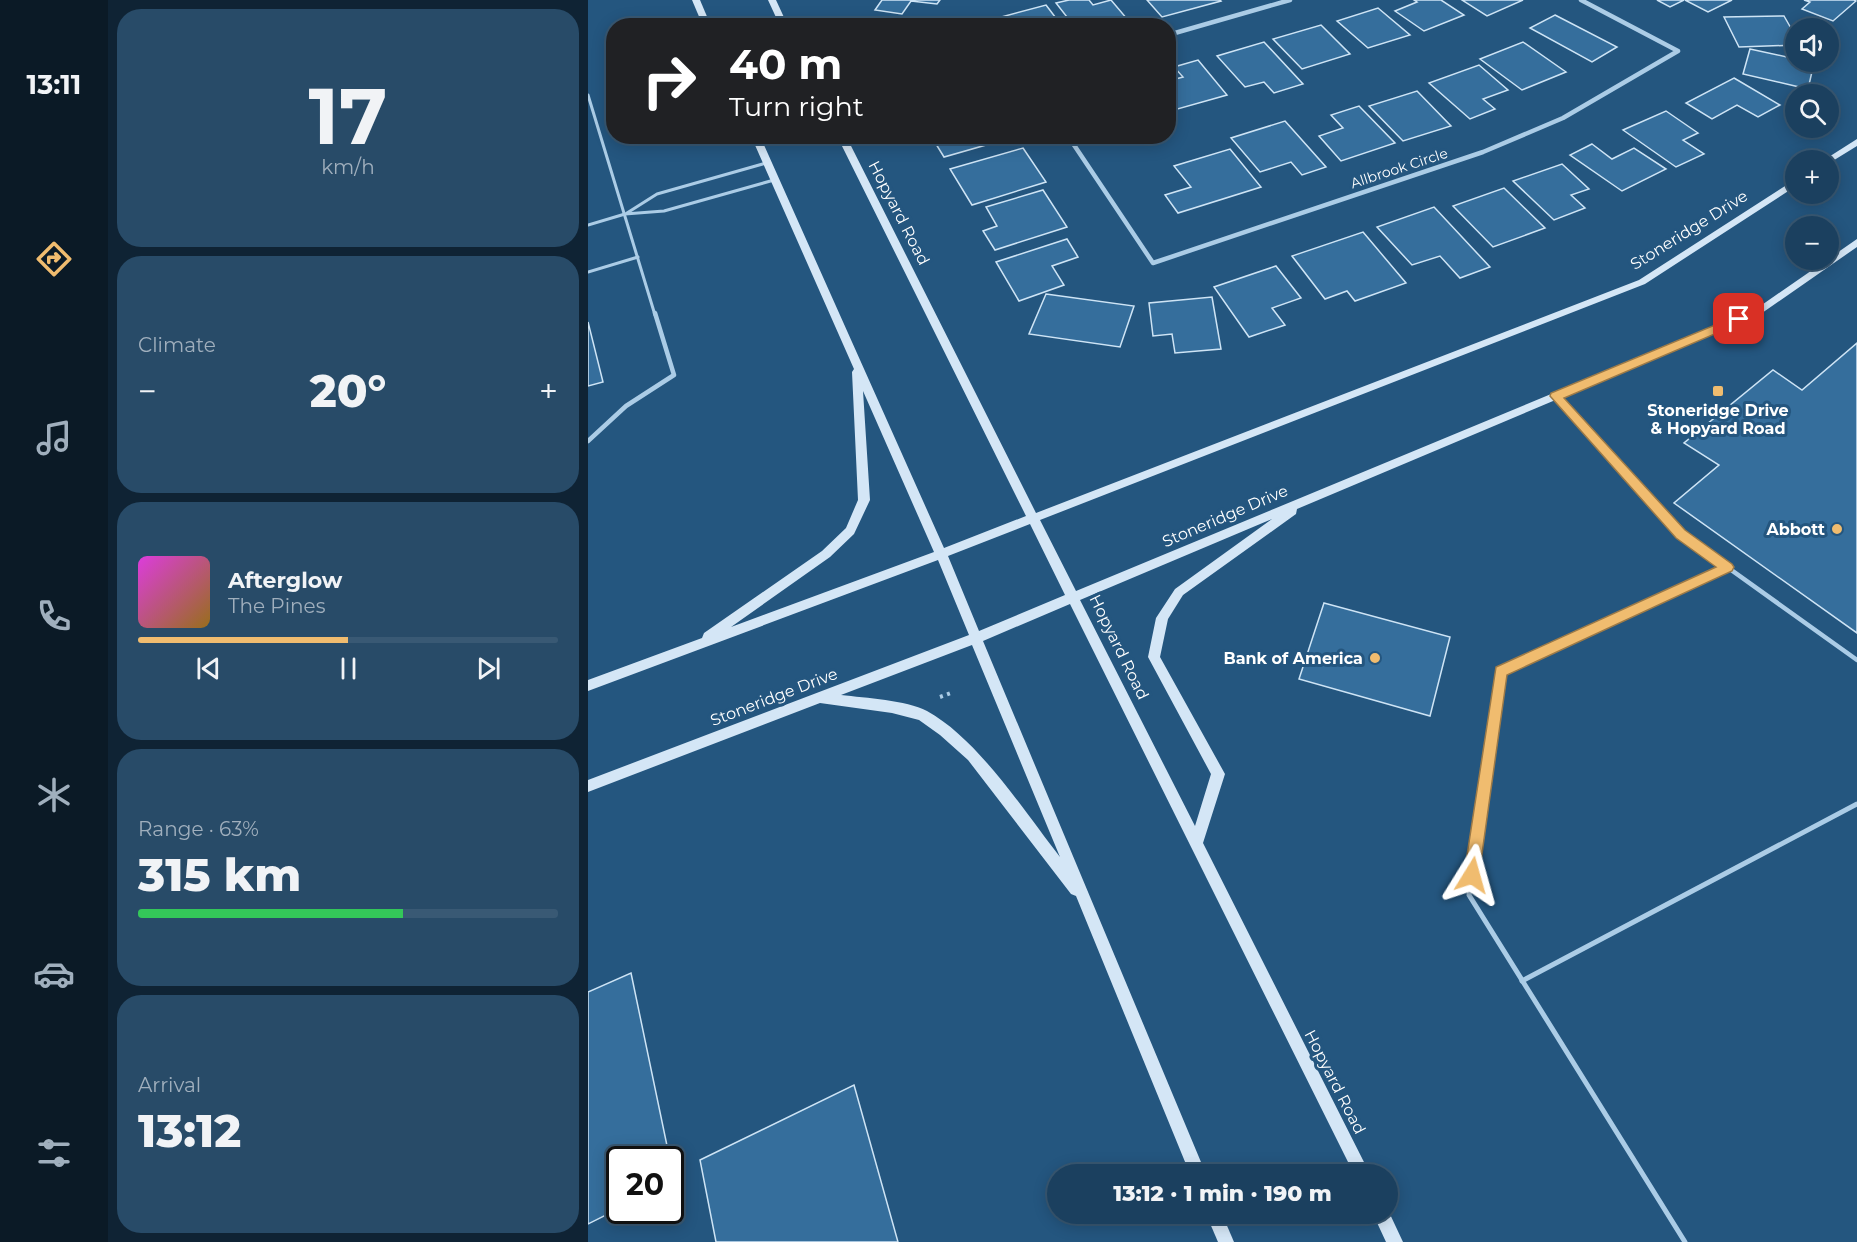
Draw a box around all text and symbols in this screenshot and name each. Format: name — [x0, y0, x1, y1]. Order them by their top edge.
map controls — [1785, 18, 1839, 270]
button: sound — [1785, 18, 1839, 72]
text: 40 m — [729, 38, 842, 90]
icon: right — [630, 42, 708, 120]
text: 13:11 — [27, 68, 81, 101]
text: 17 — [309, 68, 387, 164]
button: search — [1785, 84, 1839, 138]
text: Turn right — [729, 90, 864, 123]
street label: Allbrook Circle — [1348, 144, 1450, 192]
button: + — [1785, 150, 1839, 204]
text: km/h — [321, 155, 375, 179]
street label: Hopyard Road — [865, 158, 933, 268]
street label: Stoneridge Drive — [1627, 186, 1751, 274]
button: − — [1785, 216, 1839, 270]
icon: directions — [33, 238, 75, 280]
pin — [1713, 293, 1764, 344]
icon: arrive — [1722, 302, 1755, 335]
text: Climate — [138, 333, 216, 357]
text: 20° — [310, 363, 386, 418]
text: − — [138, 371, 157, 411]
text: + — [539, 371, 558, 411]
marker: Stoneridge Drive & Hopyard Road — [1711, 384, 1725, 398]
place label: Stoneridge Drive & Hopyard Road — [1647, 401, 1789, 438]
icon: music — [33, 417, 75, 459]
street label: Stoneridge Drive — [1159, 481, 1291, 551]
place label: Abbott — [1765, 520, 1825, 539]
marker: Abbott — [1830, 522, 1844, 536]
text: Afterglow — [228, 567, 342, 594]
street label: Hopyard Road — [1085, 591, 1153, 703]
text: The Pines — [228, 594, 325, 618]
icon: phone — [33, 595, 75, 637]
place label: Bank of America — [1223, 649, 1363, 668]
marker: Bank of America — [1368, 651, 1382, 665]
icon: previous — [192, 652, 225, 685]
icon: pause — [332, 652, 365, 685]
icon: next — [472, 652, 505, 685]
street label: Stoneridge Drive — [708, 664, 840, 730]
icon: climate — [33, 774, 75, 816]
text: Range · 63% — [138, 817, 259, 841]
position arrow — [1440, 843, 1504, 907]
text: 315 km — [138, 847, 301, 902]
icon: car — [33, 953, 75, 995]
street label: Hopyard Road — [1301, 1027, 1369, 1137]
text: Arrival — [138, 1073, 201, 1097]
text: 13:12 — [138, 1103, 241, 1158]
icon: filters — [33, 1132, 75, 1174]
speed limit sign: 20 — [606, 1146, 684, 1224]
text: 13:12 · 1 min · 190 m — [1113, 1180, 1332, 1207]

